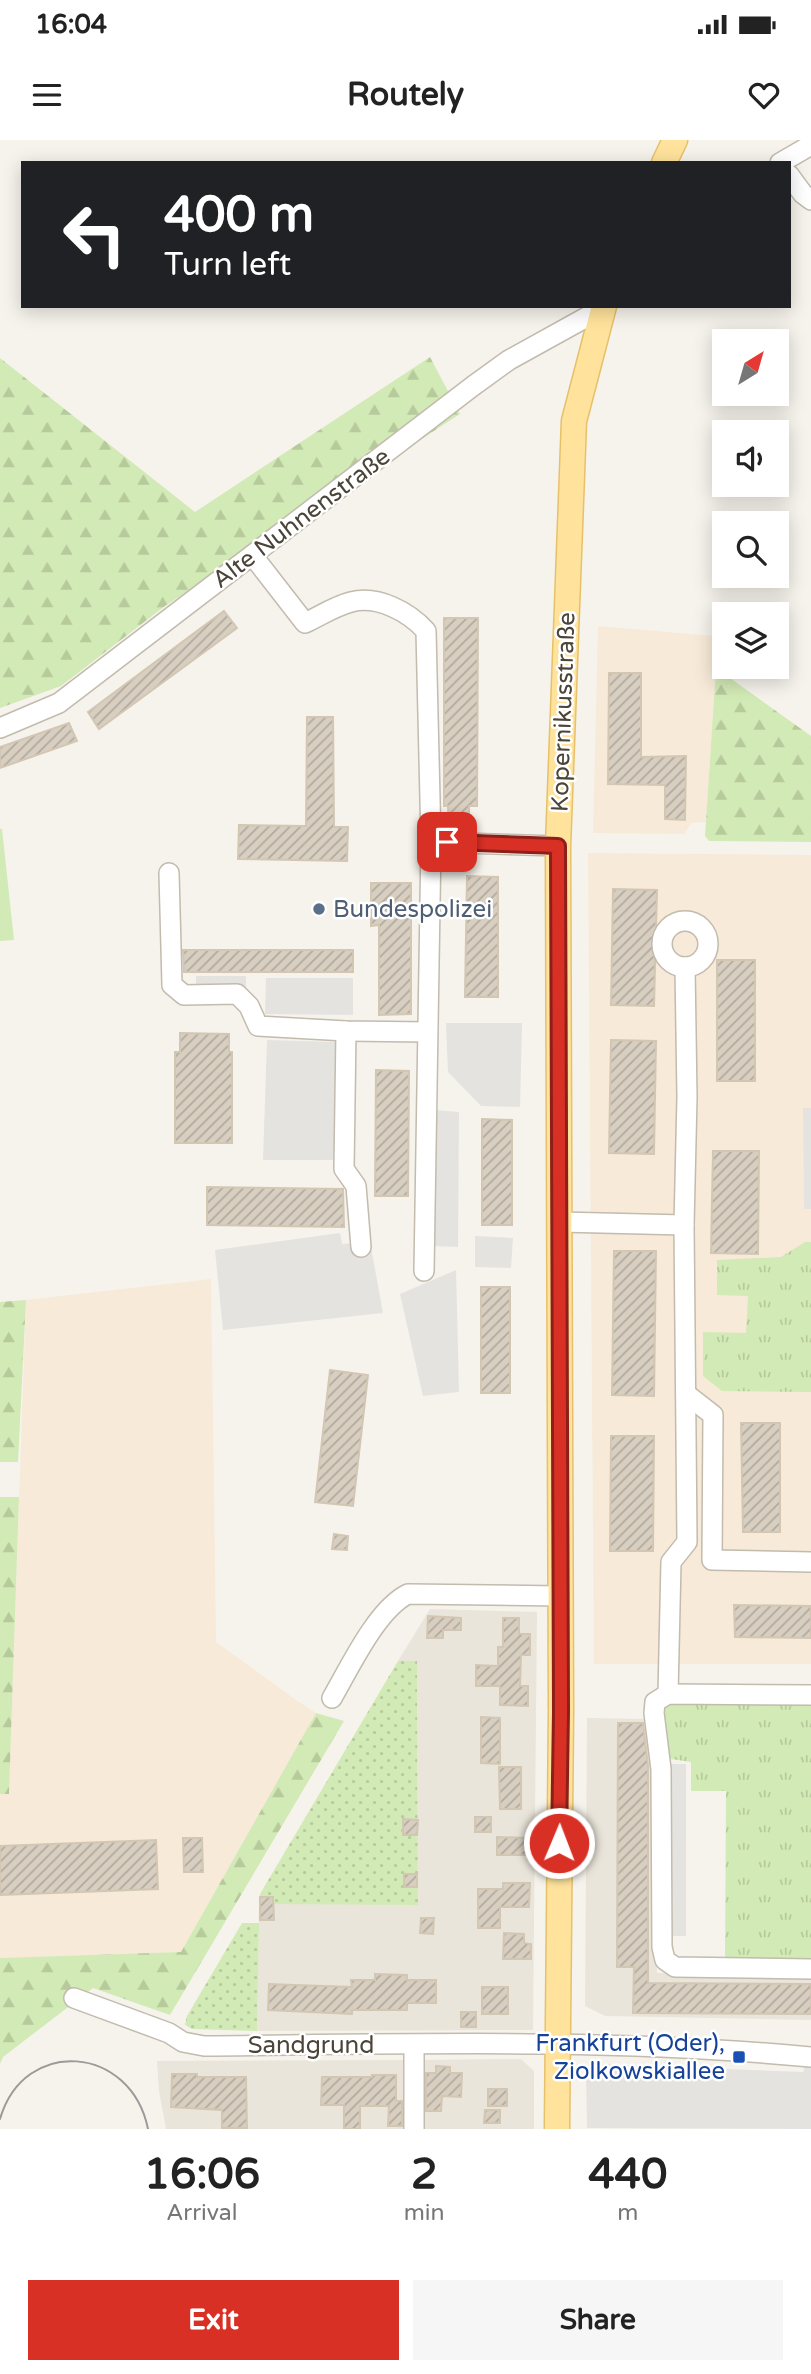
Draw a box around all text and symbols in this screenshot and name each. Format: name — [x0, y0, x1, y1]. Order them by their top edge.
text: 16:04 — [35, 9, 107, 40]
icon: menu — [28, 76, 66, 114]
text: Routely — [347, 76, 464, 114]
icon: heart — [745, 76, 783, 114]
text: 400 m — [164, 186, 314, 245]
icon: left — [49, 189, 140, 280]
text: Turn left — [164, 246, 291, 284]
north arrow — [712, 329, 789, 406]
map controls — [712, 329, 789, 679]
button: sound — [712, 420, 789, 497]
street label: Alte Nuhnenstraße — [207, 442, 396, 595]
button: search — [712, 511, 789, 588]
button: layers — [712, 602, 789, 679]
street label: Kopernikusstraße — [546, 612, 581, 812]
pin — [417, 812, 477, 872]
icon: arrive — [428, 823, 466, 861]
place label: Bundespolizei — [333, 895, 492, 924]
marker: Bundespolizei — [311, 901, 327, 917]
position arrow — [522, 1806, 596, 1880]
place label: Frankfurt (Oder), Ziolkowskiallee — [535, 2029, 725, 2086]
street label: Sandgrund — [248, 2031, 374, 2060]
marker: Frankfurt (Oder), Ziolkowskiallee — [731, 2049, 747, 2065]
text: 16:06 — [144, 2149, 260, 2200]
text: 2 — [411, 2149, 437, 2200]
text: 440 — [588, 2149, 667, 2200]
text: Arrival — [166, 2199, 237, 2227]
text: min — [404, 2199, 445, 2227]
text: m — [617, 2199, 638, 2227]
button: Exit — [28, 2280, 399, 2360]
button: Share — [413, 2280, 783, 2360]

